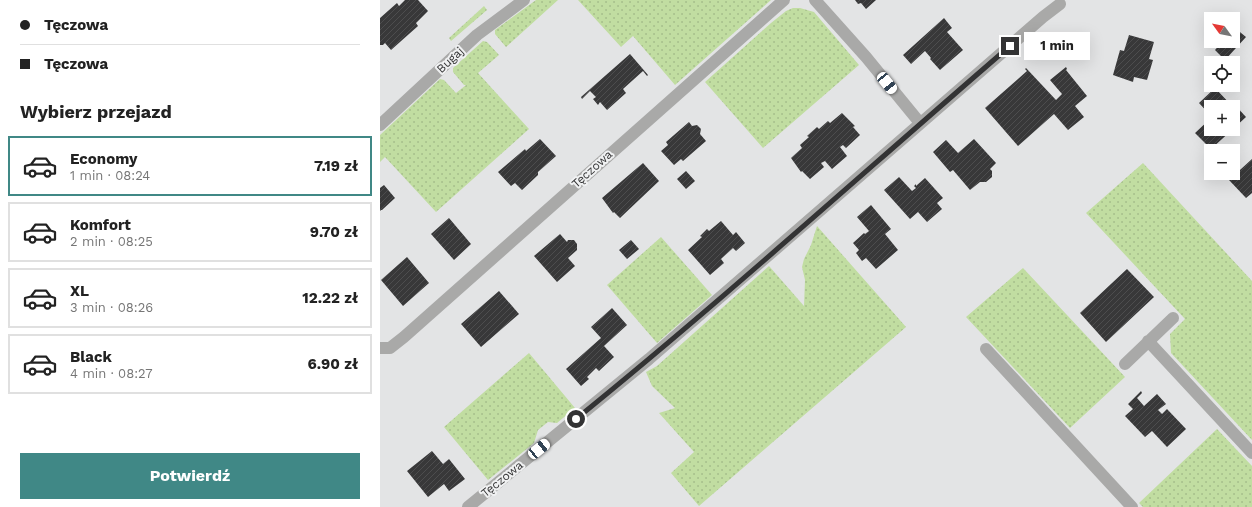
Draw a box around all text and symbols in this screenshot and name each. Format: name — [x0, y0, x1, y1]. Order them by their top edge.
north arrow — [1204, 12, 1240, 48]
map controls — [1204, 12, 1240, 180]
text: Tęczowa — [44, 16, 108, 34]
callout: 1 min — [1024, 32, 1090, 60]
route end — [1001, 37, 1019, 55]
text: 1 min — [1040, 38, 1074, 53]
street label: Bugaj — [434, 44, 466, 76]
text: Tęczowa — [44, 55, 108, 73]
button: locate — [1204, 56, 1240, 92]
car — [875, 70, 899, 96]
button: + — [1204, 100, 1240, 136]
text: Wybierz przejazd — [20, 101, 172, 122]
button: − — [1204, 144, 1240, 180]
street label: Tęczowa — [569, 147, 615, 191]
icon: car — [22, 148, 58, 184]
text: Economy — [70, 150, 137, 168]
text: 7.19 zł — [314, 157, 358, 175]
text: 1 min · 08:24 — [70, 168, 150, 183]
icon: car — [22, 214, 58, 250]
text: Komfort — [70, 216, 131, 234]
text: 9.70 zł — [310, 223, 358, 241]
text: 2 min · 08:25 — [70, 234, 153, 249]
icon: car — [22, 280, 58, 316]
text: XL — [70, 282, 89, 300]
text: 12.22 zł — [302, 289, 358, 307]
text: 3 min · 08:26 — [70, 300, 153, 315]
icon: car — [22, 346, 58, 382]
text: Black — [70, 348, 112, 366]
text: 6.90 zł — [307, 355, 358, 373]
text: 4 min · 08:27 — [70, 366, 153, 381]
route start — [567, 410, 585, 428]
car — [526, 437, 552, 461]
button: Potwierdź — [20, 453, 360, 499]
street label: Tęczowa — [478, 458, 526, 500]

